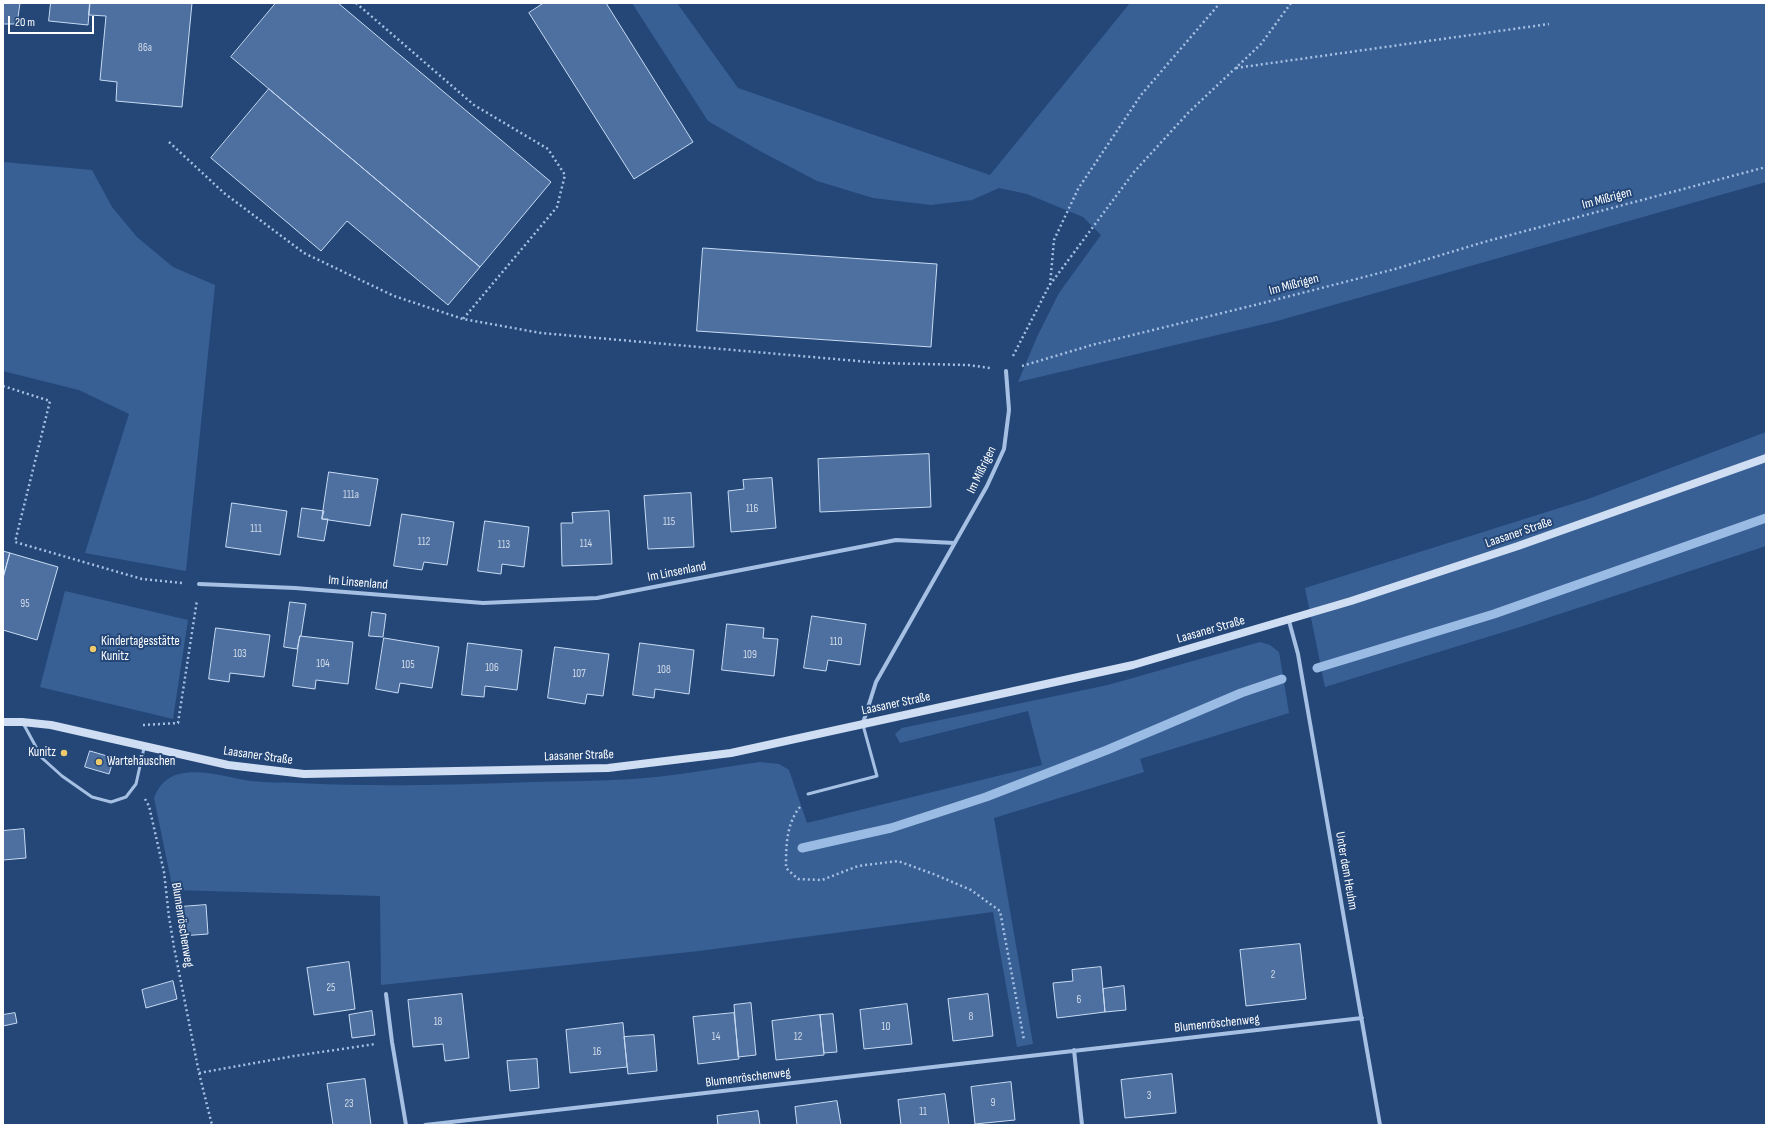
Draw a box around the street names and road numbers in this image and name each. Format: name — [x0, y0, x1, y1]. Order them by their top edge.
street label: Im Mißrigen — [1580, 185, 1634, 213]
street label: Im Mißrigen — [1267, 271, 1321, 299]
street label: Im Mißrigen — [964, 444, 1000, 496]
street label: Laasaner Straße — [1483, 514, 1555, 552]
street label: Im Linsenland — [646, 559, 708, 585]
street label: Im Linsenland — [328, 573, 388, 593]
street label: Laasaner Straße — [1175, 613, 1247, 647]
street label: Laasaner Straße — [860, 689, 932, 719]
street label: Laasaner Straße — [222, 743, 294, 769]
street label: Laasaner Straße — [544, 747, 614, 765]
street label: Unter dem Heuhm — [1331, 831, 1361, 911]
street label: Blumenröschenweg — [168, 882, 196, 968]
street label: Blumenröschenweg — [1174, 1012, 1260, 1036]
street label: Blumenröschenweg — [705, 1065, 791, 1091]

